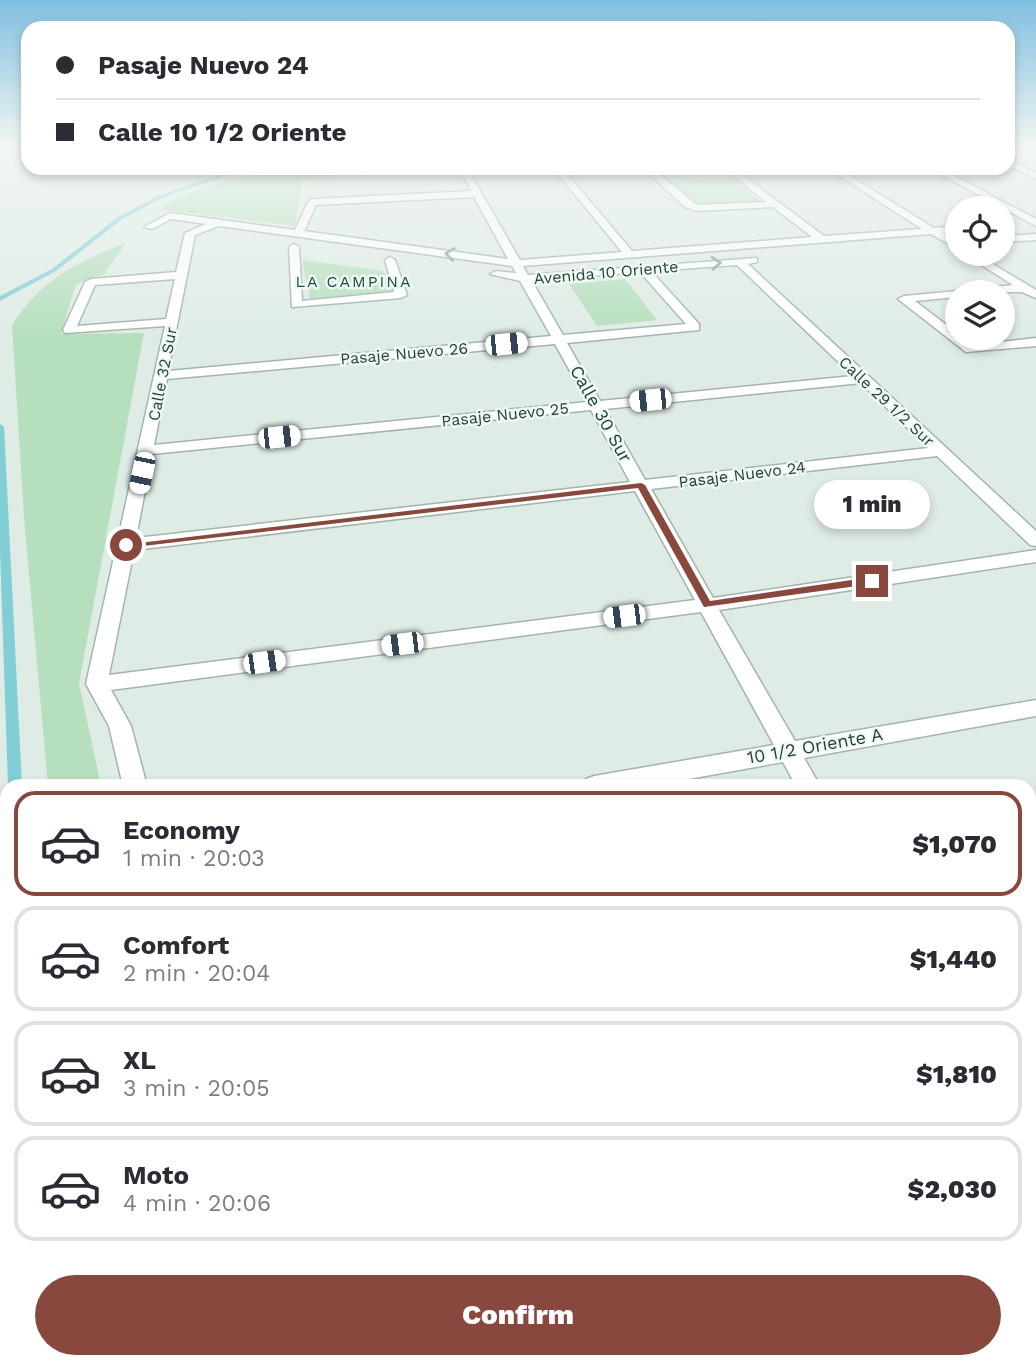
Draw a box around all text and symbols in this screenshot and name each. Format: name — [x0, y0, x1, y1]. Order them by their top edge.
text: Pasaje Nuevo 24 — [98, 50, 309, 80]
text: Calle 10 1/2 Oriente — [98, 117, 347, 147]
map controls — [945, 196, 1015, 350]
button: locate — [945, 196, 1015, 266]
one-way arrow — [444, 247, 456, 262]
one-way arrow — [711, 256, 722, 271]
street label: Avenida 10 Oriente — [533, 257, 679, 288]
district label: LA CAMPINA — [296, 272, 412, 291]
button: layers — [945, 280, 1015, 350]
street label: Calle 32 Sur — [144, 325, 181, 423]
car — [485, 331, 528, 357]
street label: Pasaje Nuevo 26 — [339, 338, 469, 369]
street label: Calle 29 1/2 Sur — [835, 352, 939, 451]
street label: Calle 30 Sur — [566, 362, 637, 466]
car — [629, 387, 672, 413]
street label: Pasaje Nuevo 25 — [441, 398, 570, 431]
car — [258, 424, 301, 450]
car — [128, 450, 157, 496]
street label: Pasaje Nuevo 24 — [678, 457, 807, 492]
callout: 1 min — [814, 480, 930, 528]
text: 1 min — [842, 491, 902, 518]
route start — [110, 529, 142, 561]
route end — [856, 565, 888, 597]
car — [602, 603, 647, 629]
car — [380, 631, 425, 657]
car — [242, 649, 287, 675]
street label: 10 1/2 Oriente A — [745, 723, 885, 768]
icon: car — [39, 812, 102, 875]
text: Economy — [123, 815, 240, 845]
text: $1,070 — [912, 829, 997, 859]
text: 1 min · 20:03 — [123, 845, 265, 872]
icon: car — [39, 927, 102, 990]
text: Comfort — [123, 930, 229, 960]
text: $1,440 — [910, 944, 997, 974]
text: 2 min · 20:04 — [123, 960, 270, 987]
icon: car — [39, 1042, 102, 1105]
text: XL — [123, 1045, 156, 1075]
text: $1,810 — [916, 1059, 997, 1089]
text: 3 min · 20:05 — [123, 1075, 270, 1102]
icon: car — [39, 1157, 102, 1220]
text: Moto — [123, 1160, 189, 1190]
text: $2,030 — [908, 1174, 997, 1204]
text: 4 min · 20:06 — [123, 1190, 271, 1217]
button: Confirm — [35, 1275, 1001, 1355]

